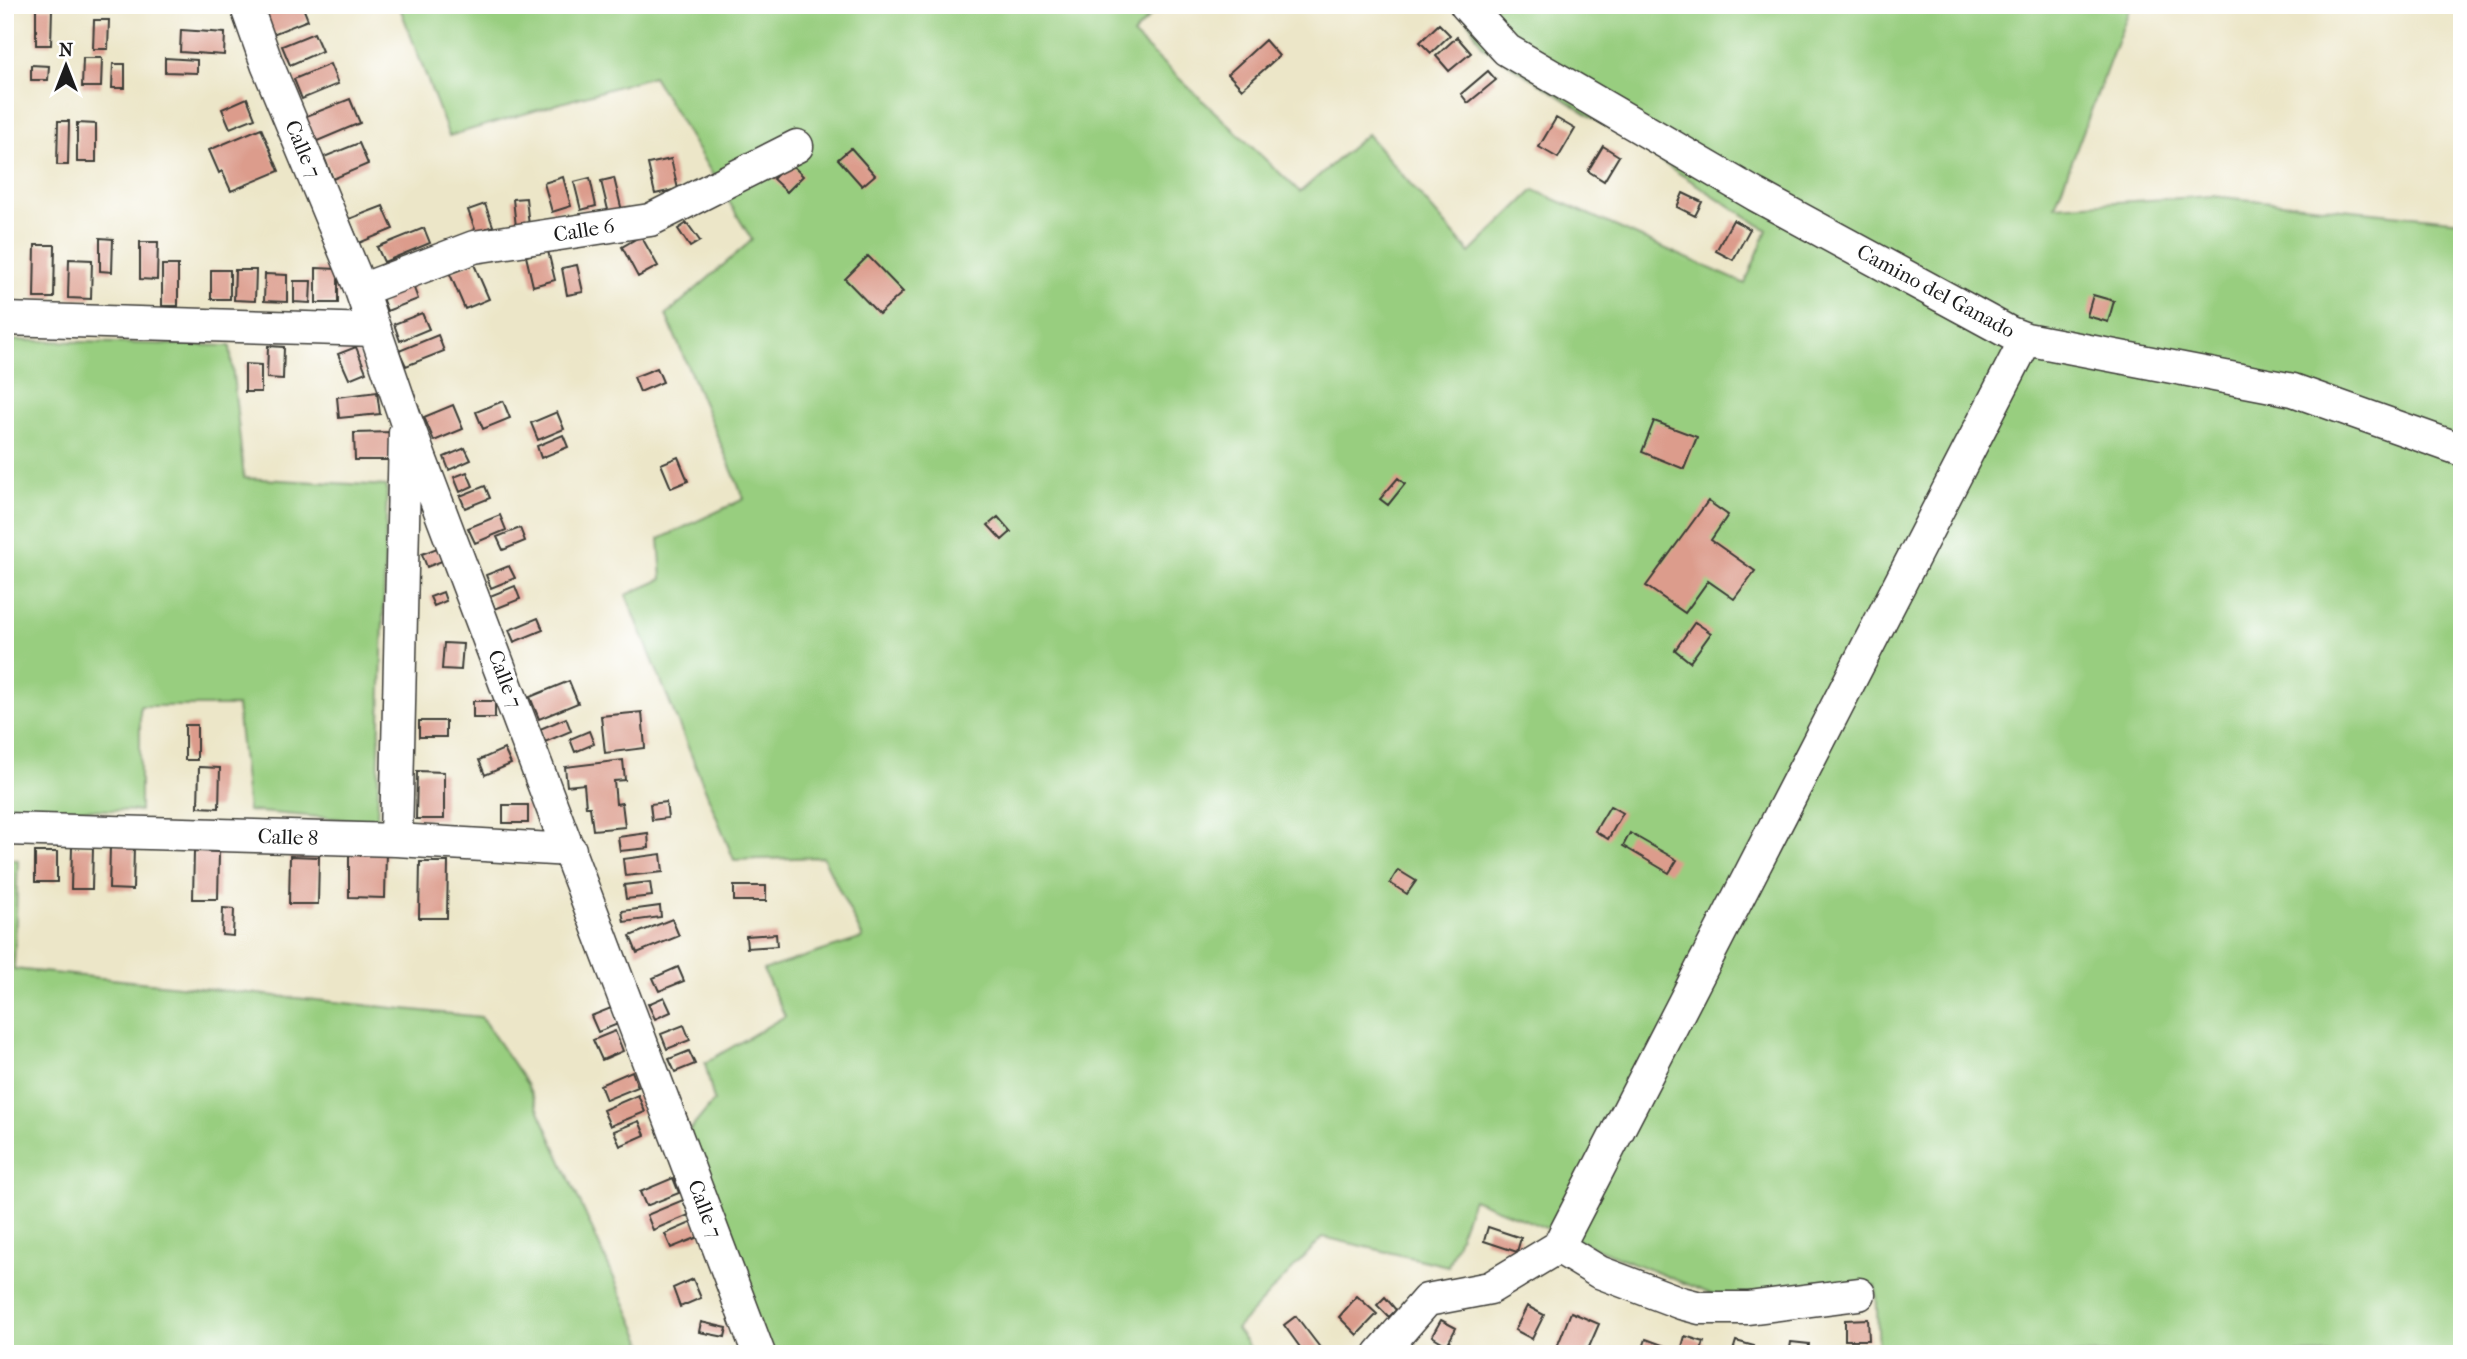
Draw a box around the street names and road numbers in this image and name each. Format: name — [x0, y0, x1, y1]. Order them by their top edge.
street label: Calle 7 — [280, 117, 326, 181]
street label: Calle 6 — [552, 213, 617, 247]
street label: Camino del Ganado — [1853, 239, 2019, 343]
street label: Calle 7 — [483, 647, 527, 711]
street label: Calle 8 — [257, 824, 319, 850]
street label: Calle 7 — [683, 1177, 727, 1241]

